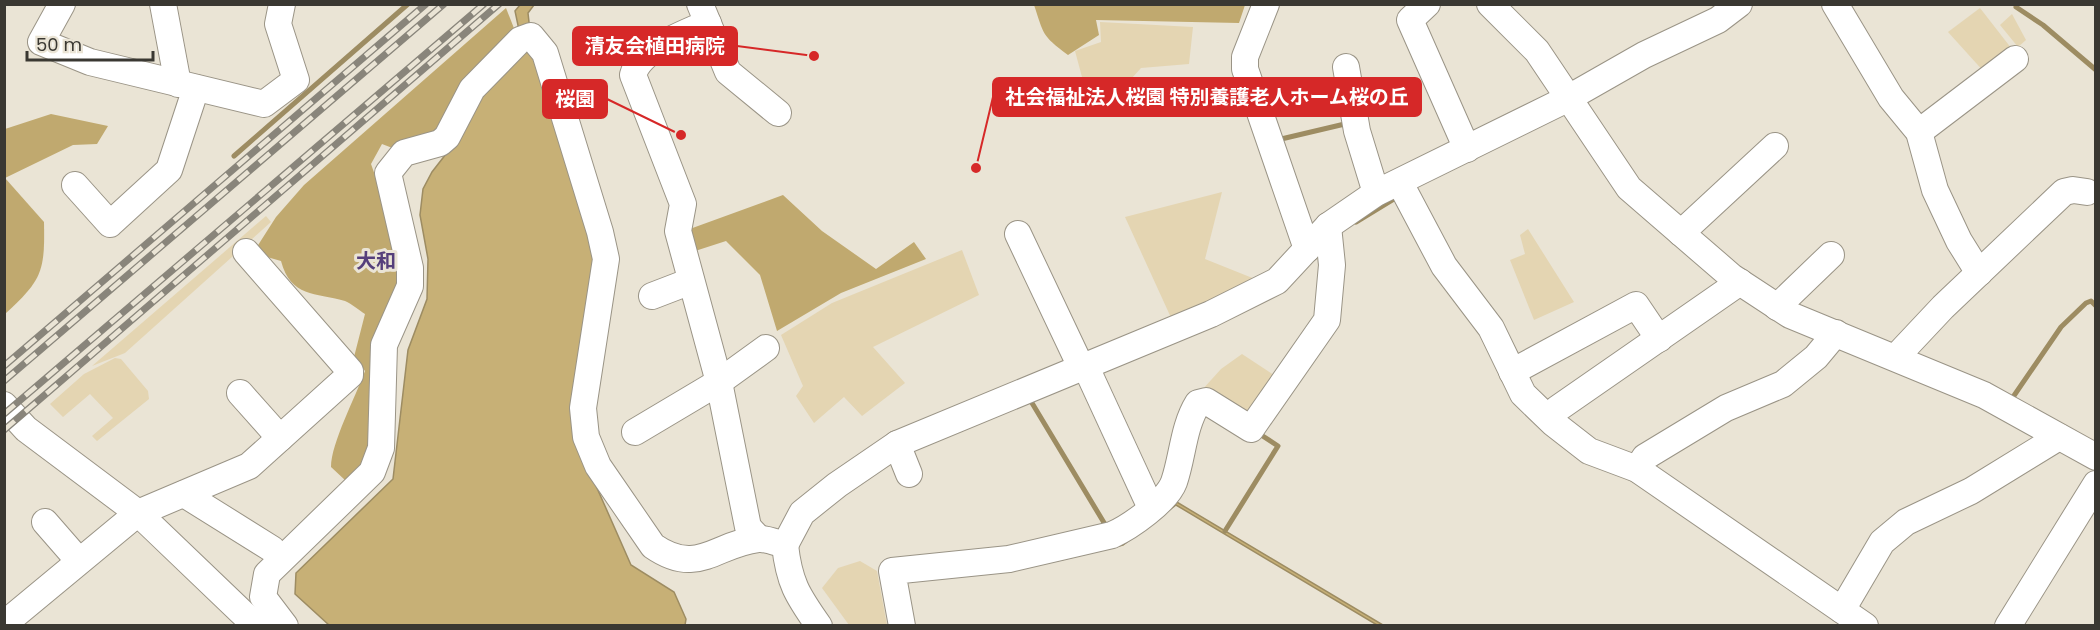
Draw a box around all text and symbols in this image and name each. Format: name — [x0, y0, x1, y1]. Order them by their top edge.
scale bar — [27, 24, 153, 62]
callout: 清友会植田病院 — [573, 27, 737, 65]
text: 50 m — [36, 32, 82, 57]
text: 清友会植田病院 — [585, 32, 725, 60]
callout: 社会福祉法人桜園 特別養護老人ホーム桜の丘 — [993, 78, 1421, 116]
callout: 桜園 — [543, 80, 607, 118]
text: 社会福祉法人桜園 特別養護老人ホーム桜の丘 — [1005, 83, 1409, 111]
text: 桜園 — [555, 85, 595, 113]
district label: 大和 — [356, 247, 396, 275]

